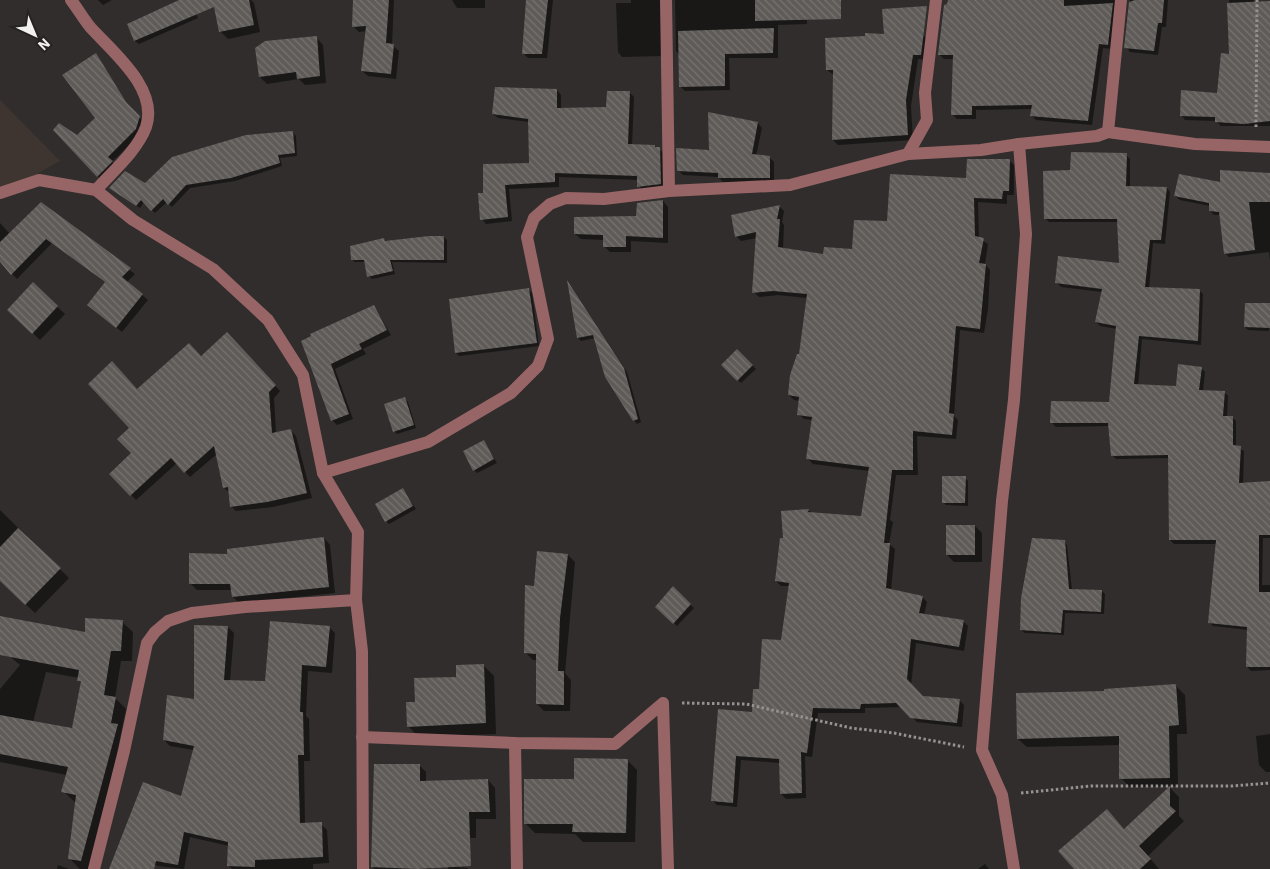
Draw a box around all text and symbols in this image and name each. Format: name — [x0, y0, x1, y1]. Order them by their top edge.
north arrow — [10, 10, 60, 60]
text: N — [34, 34, 54, 54]

